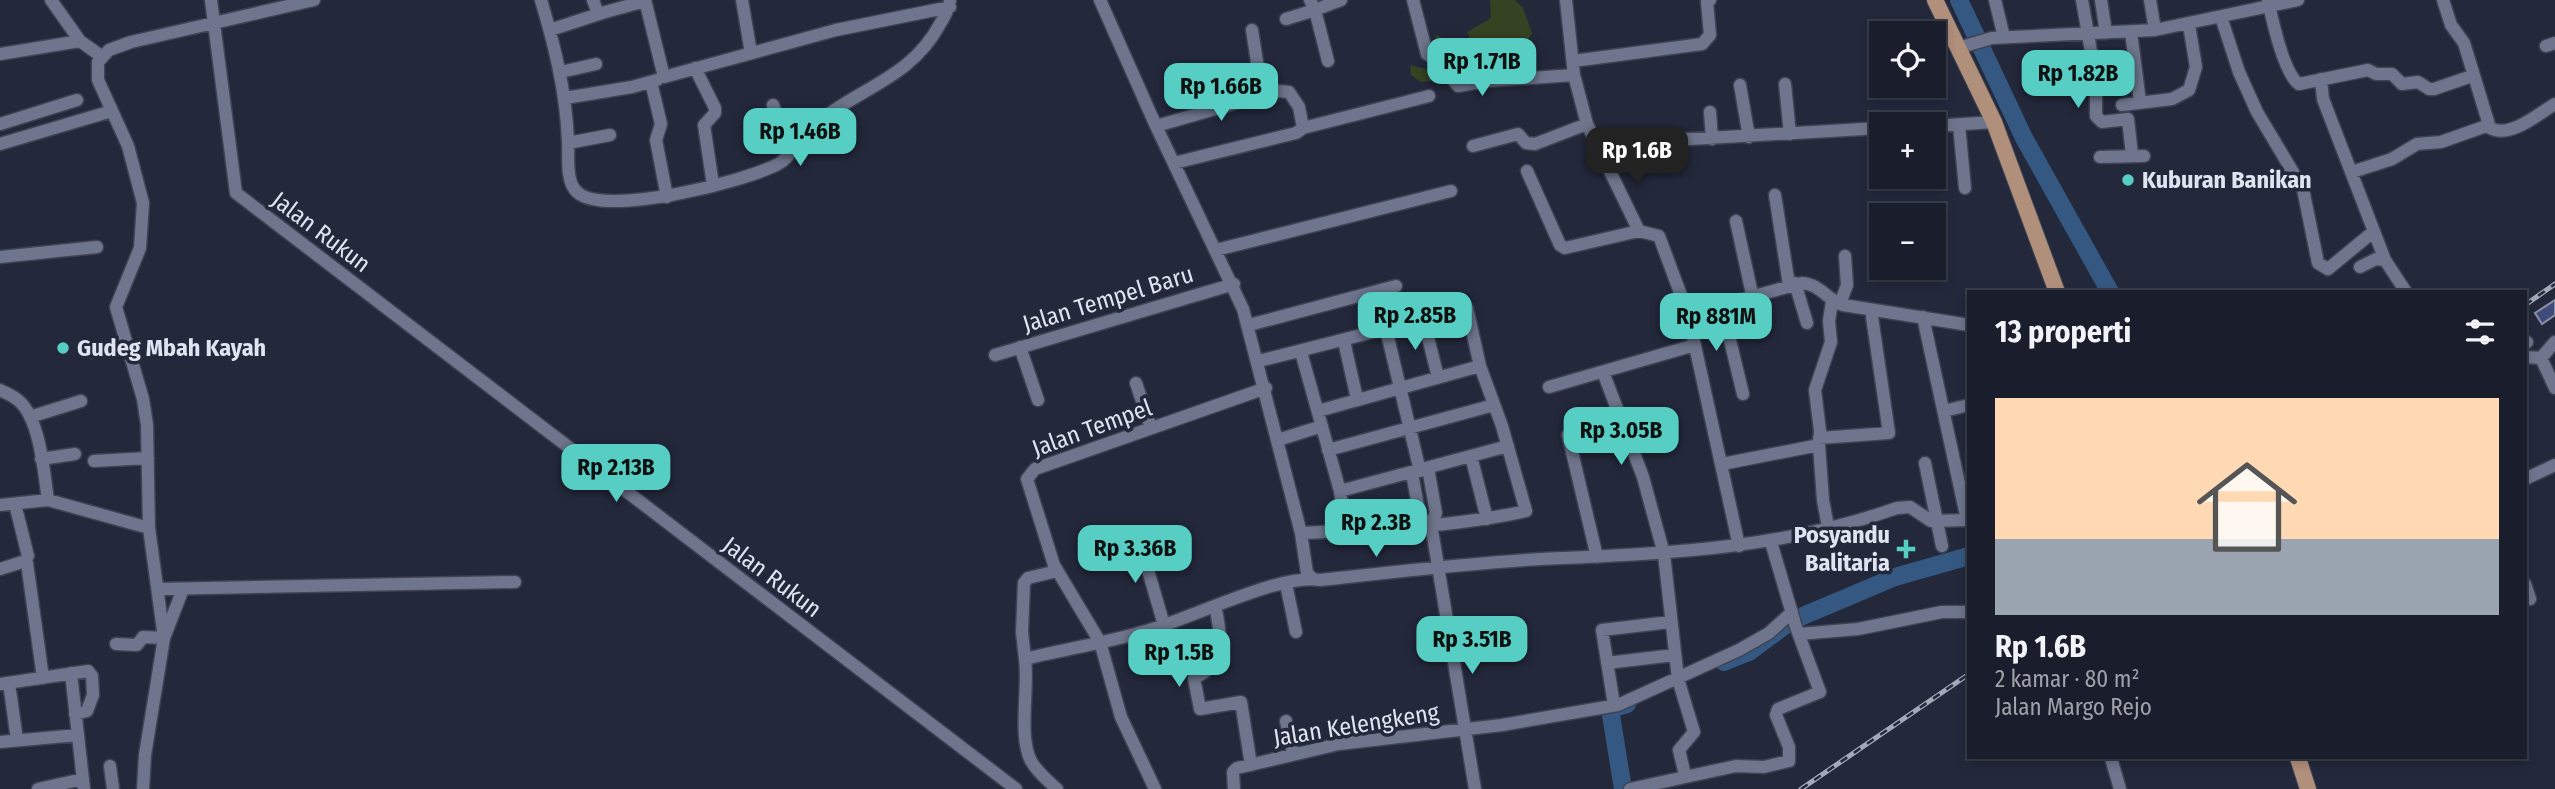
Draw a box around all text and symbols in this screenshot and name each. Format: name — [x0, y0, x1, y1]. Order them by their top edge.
map controls — [1869, 21, 1946, 280]
button: locate — [1869, 21, 1946, 98]
pin: Rp 1.71B — [1410, 38, 1554, 98]
text: Rp 1.71B — [1443, 47, 1521, 75]
pin: Rp 1.82B — [2006, 50, 2150, 110]
text: Rp 1.82B — [2038, 59, 2118, 87]
pin: Rp 1.66B — [1149, 64, 1293, 123]
text: Rp 1.66B — [1180, 72, 1262, 100]
pin: Rp 1.46B — [728, 108, 872, 168]
button: + — [1869, 112, 1946, 189]
text: Rp 1.46B — [759, 117, 841, 145]
pin: Rp 1.6B — [1572, 128, 1702, 187]
text: Rp 1.6B — [1602, 136, 1672, 164]
place label: Kuburan Banikan — [2142, 166, 2312, 194]
marker: Kuburan Banikan — [2120, 172, 2136, 188]
street label: Jalan Rukun — [266, 186, 376, 278]
button: − — [1869, 203, 1946, 280]
street label: Jalan Tempel Baru — [1019, 260, 1197, 338]
pin: Rp 2.85B — [1343, 292, 1487, 352]
pin: Rp 881M — [1651, 294, 1781, 353]
text: Rp 2.85B — [1374, 301, 1456, 329]
text: Rp 881M — [1676, 302, 1756, 330]
icon: filters — [2461, 313, 2499, 351]
text: 13 properti — [1995, 314, 2131, 350]
place label: Gudeg Mbah Kayah — [77, 334, 266, 362]
marker: Gudeg Mbah Kayah — [55, 340, 71, 356]
street label: Jalan Tempel — [1028, 393, 1156, 463]
pin: Rp 3.05B — [1549, 407, 1693, 467]
text: Rp 3.05B — [1580, 416, 1662, 444]
pin: Rp 2.13B — [544, 444, 688, 504]
icon: home — [2184, 444, 2310, 570]
text: Rp 2.13B — [577, 453, 655, 481]
pin: Rp 2.3B — [1311, 500, 1441, 559]
text: Rp 2.3B — [1341, 508, 1411, 536]
place label: Posyandu Balitaria — [1794, 521, 1890, 577]
pin: Rp 3.36B — [1063, 526, 1207, 585]
street label: Jalan Rukun — [717, 531, 827, 623]
text: Rp 3.36B — [1094, 534, 1176, 562]
marker: Posyandu Balitaria — [1896, 539, 1916, 559]
pin: Rp 3.51B — [1400, 616, 1544, 676]
text: Rp 3.51B — [1432, 625, 1512, 653]
text: Rp 1.6B — [1995, 629, 2086, 665]
pin: Rp 1.5B — [1114, 630, 1244, 689]
text: Rp 1.5B — [1144, 638, 1214, 666]
text: 2 kamar · 80 m² — [1995, 665, 2140, 693]
text: Jalan Margo Rejo — [1995, 693, 2152, 721]
street label: Jalan Kelengkeng — [1271, 698, 1442, 752]

